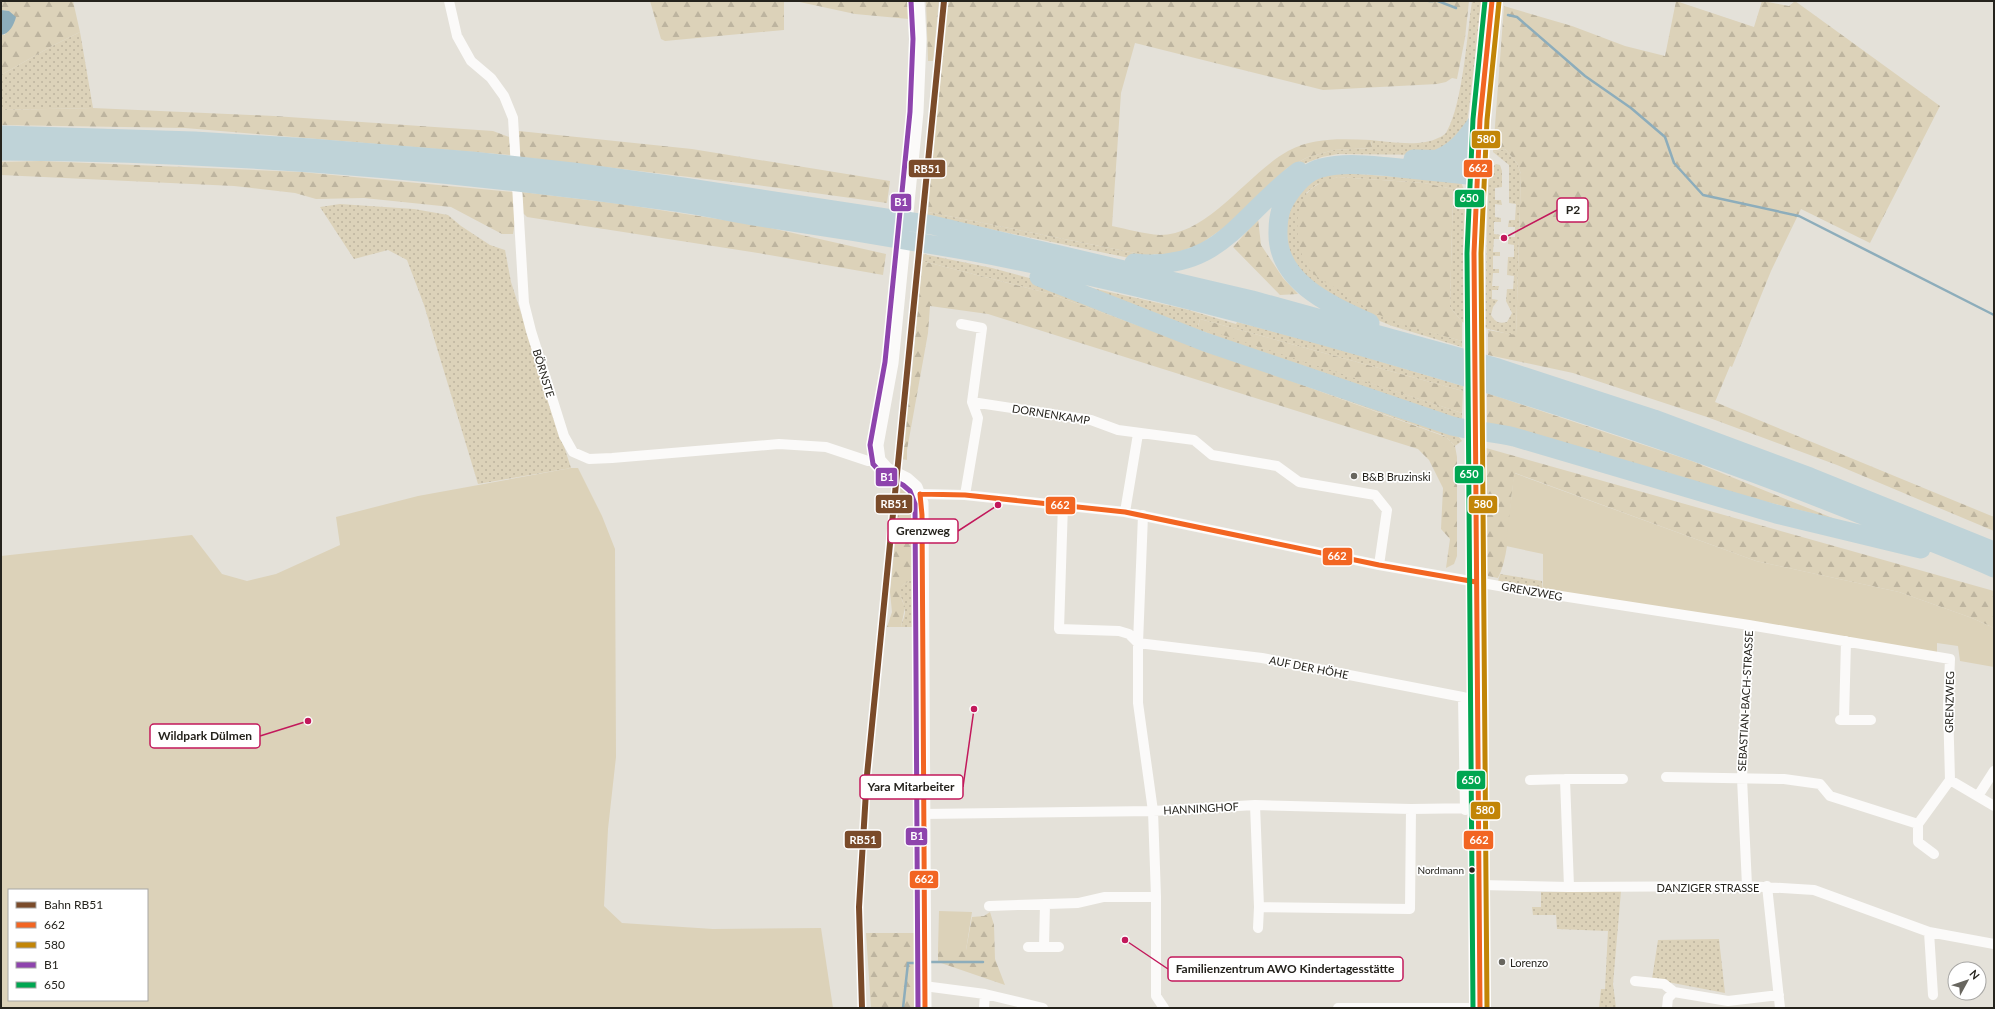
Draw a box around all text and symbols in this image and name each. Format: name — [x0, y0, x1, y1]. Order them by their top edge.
line badge: 580 — [1471, 130, 1501, 149]
text: 580 — [1476, 132, 1496, 145]
line badge: RB51 — [908, 159, 946, 178]
line badge: 662 — [1463, 159, 1493, 178]
text: 662 — [1468, 161, 1488, 174]
text: RB51 — [913, 162, 941, 175]
line badge: 650 — [1454, 189, 1485, 208]
text: 650 — [1459, 191, 1479, 204]
line badge: B1 — [890, 193, 912, 212]
text: B1 — [894, 195, 908, 208]
callout: P2 — [1557, 198, 1588, 222]
text: P2 — [1566, 202, 1580, 217]
street label: BÖRNSTE — [530, 347, 558, 399]
street label: DORNENKAMP — [1011, 401, 1091, 427]
line badge: 650 — [1454, 465, 1484, 484]
line badge: B1 — [875, 467, 898, 487]
text: 650 — [1459, 467, 1479, 480]
text: B1 — [880, 470, 894, 483]
place label: B&B Bruzinski — [1362, 470, 1431, 483]
marker: B&B Bruzinski — [1349, 471, 1359, 481]
line badge: RB51 — [875, 494, 913, 514]
line badge: 580 — [1468, 495, 1498, 514]
line badge: 662 — [1045, 496, 1076, 515]
text: RB51 — [880, 497, 908, 510]
text: 580 — [1473, 497, 1493, 510]
text: 662 — [1050, 498, 1070, 511]
callout: Grenzweg — [888, 519, 958, 543]
text: Grenzweg — [896, 523, 951, 538]
line badge: 662 — [1322, 547, 1353, 566]
text: 662 — [1327, 549, 1347, 562]
street label: GRENZWEG — [1500, 579, 1564, 603]
street label: SEBASTIAN-BACH-STRASSE — [1735, 630, 1755, 772]
street label: AUF DER HÖHE — [1268, 653, 1350, 681]
street label: GRENZWEG — [1942, 671, 1956, 733]
callout: Wildpark Dülmen — [150, 724, 260, 748]
text: Wildpark Dülmen — [158, 728, 252, 743]
line badge: 650 — [1456, 770, 1486, 790]
text: 650 — [1461, 773, 1481, 786]
callout: Yara Mitarbeiter — [860, 775, 963, 799]
text: Yara Mitarbeiter — [867, 779, 955, 794]
street label: HANNINGHOF — [1163, 800, 1239, 816]
line badge: 580 — [1470, 801, 1501, 820]
text: 580 — [1475, 803, 1495, 816]
line badge: B1 — [905, 827, 928, 846]
text: B1 — [910, 829, 924, 842]
line badge: RB51 — [844, 830, 882, 849]
line badge: 662 — [1463, 830, 1494, 850]
text: RB51 — [849, 833, 877, 846]
text: 662 — [1469, 833, 1489, 846]
place label: Nordmann — [1417, 864, 1464, 876]
marker: Nordmann — [1467, 865, 1477, 875]
line badge: 662 — [909, 870, 939, 889]
text: 662 — [914, 872, 934, 885]
street label: DANZIGER STRASSE — [1657, 881, 1759, 894]
legend — [8, 889, 148, 1001]
text: Bahn RB51 — [44, 897, 103, 912]
text: 662 — [44, 917, 65, 932]
text: 580 — [44, 937, 65, 952]
place label: Lorenzo — [1510, 956, 1548, 969]
text: B1 — [44, 957, 59, 972]
callout: Familienzentrum AWO Kindertagesstätte — [1168, 957, 1403, 981]
marker: Lorenzo — [1497, 957, 1507, 967]
text: Familienzentrum AWO Kindertagesstätte — [1176, 961, 1395, 976]
north arrow — [1947, 961, 1987, 1001]
text: N — [1967, 967, 1983, 982]
text: 650 — [44, 977, 65, 992]

